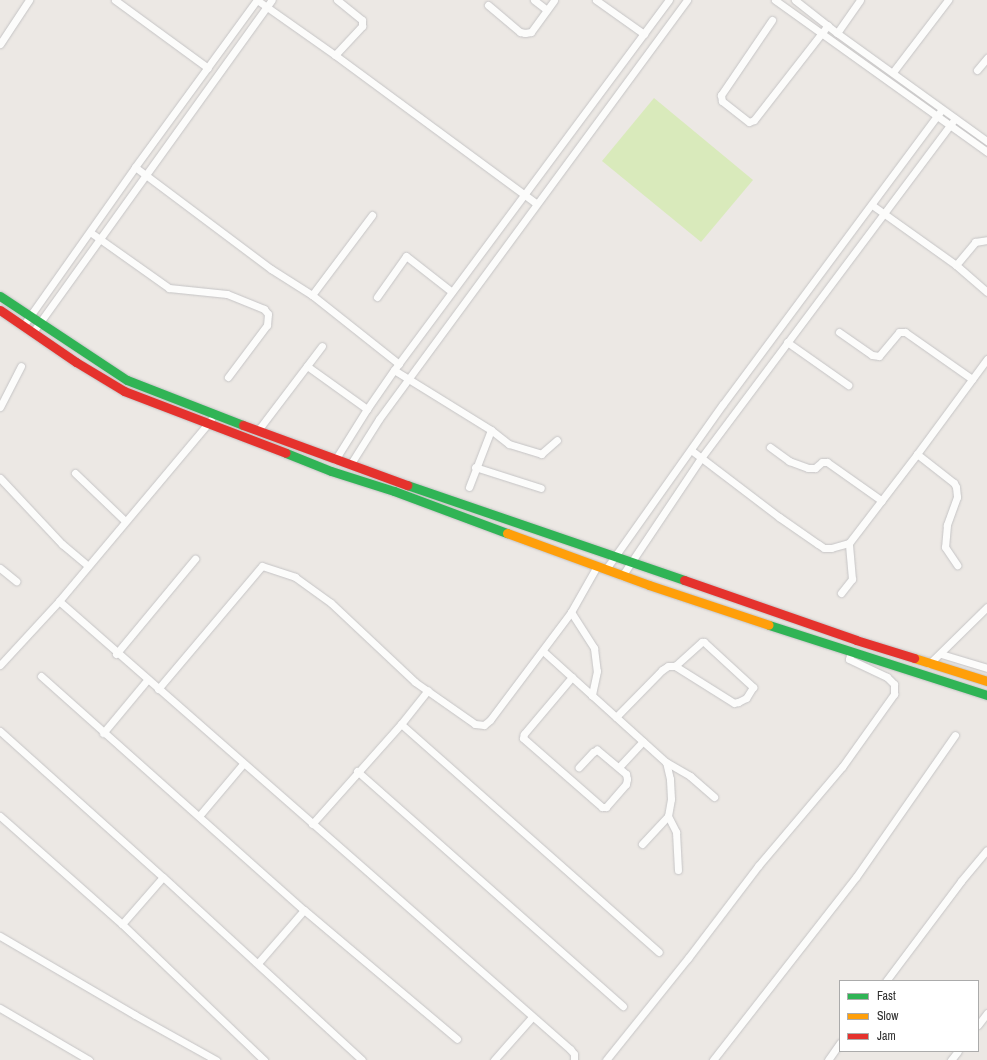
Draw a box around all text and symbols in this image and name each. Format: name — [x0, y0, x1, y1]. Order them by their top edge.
legend — [839, 980, 979, 1052]
text: Fast — [877, 988, 896, 1004]
text: Slow — [877, 1008, 898, 1024]
text: Jam — [877, 1028, 896, 1044]

